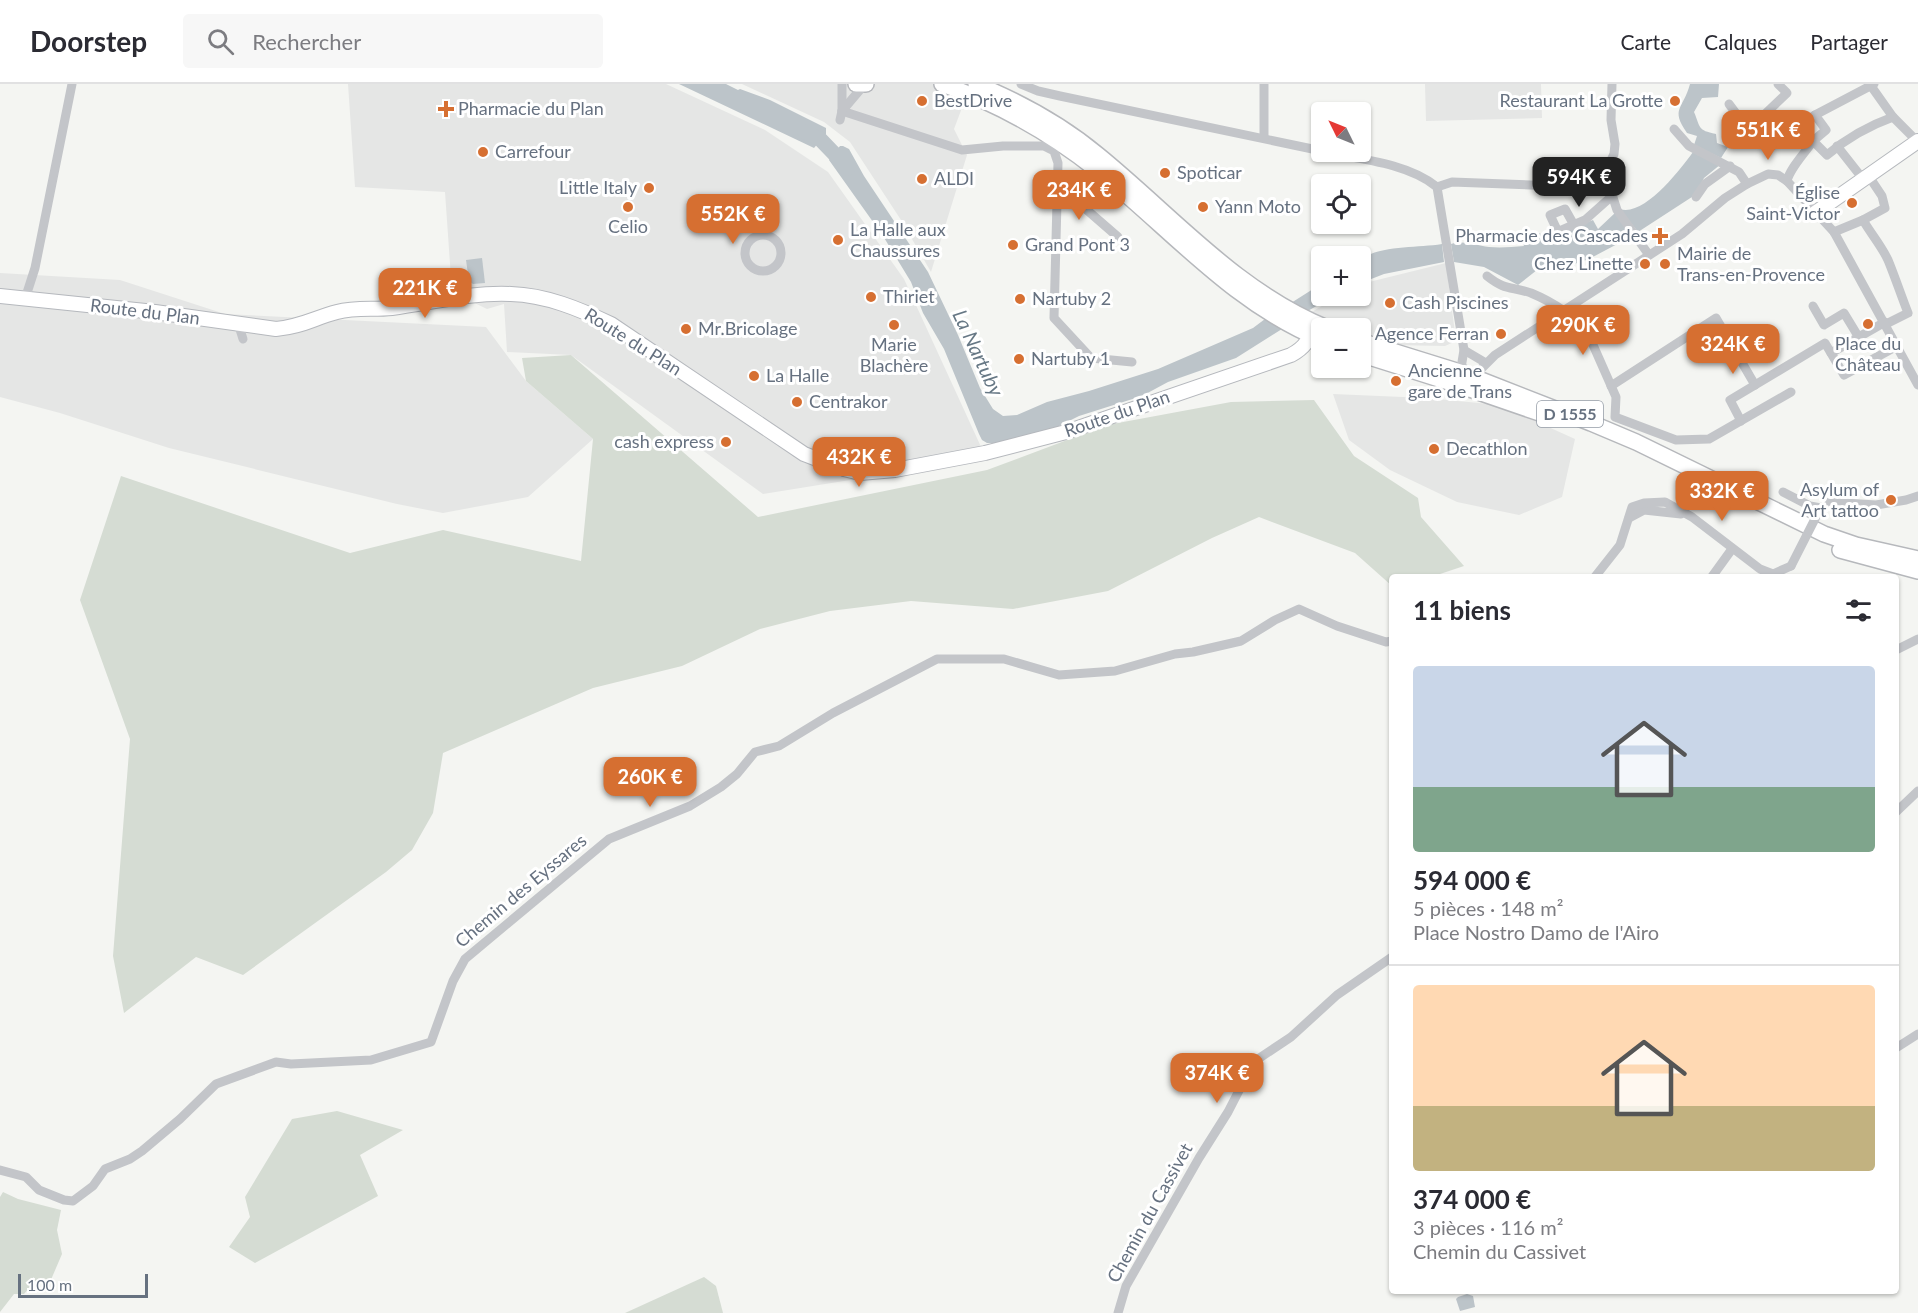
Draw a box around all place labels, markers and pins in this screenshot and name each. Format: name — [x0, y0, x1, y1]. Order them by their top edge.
place label: BestDrive — [934, 89, 1012, 111]
place label: Restaurant La Grotte — [1499, 89, 1663, 111]
marker: BestDrive — [915, 94, 929, 108]
marker: Restaurant La Grotte — [1668, 94, 1682, 108]
place label: Pharmacie du Plan — [458, 97, 604, 119]
marker: Pharmacie du Plan — [439, 102, 453, 116]
pin: 551K € — [1719, 110, 1817, 161]
place label: Carrefour — [495, 140, 571, 162]
marker: Carrefour — [476, 145, 490, 159]
pin: 594K € — [1530, 157, 1628, 208]
place label: Spoticar — [1177, 161, 1242, 183]
marker: Spoticar — [1158, 166, 1172, 180]
place label: ALDI — [934, 167, 974, 189]
pin: 234K € — [1030, 170, 1128, 221]
marker: ALDI — [915, 172, 929, 186]
place label: Little Italy — [559, 176, 638, 198]
marker: Little Italy — [642, 181, 656, 195]
place label: Église Saint-Victor — [1746, 181, 1840, 224]
pin: 552K € — [684, 194, 782, 245]
place label: Yann Moto — [1215, 195, 1301, 217]
marker: Église Saint-Victor — [1845, 196, 1859, 210]
marker: Celio — [621, 200, 635, 214]
marker: Yann Moto — [1196, 200, 1210, 214]
place label: Celio — [608, 215, 648, 237]
place label: La Halle aux Chaussures — [850, 218, 946, 261]
place label: Pharmacie des Cascades — [1455, 224, 1648, 246]
marker: Pharmacie des Cascades — [1653, 229, 1667, 243]
marker: La Halle aux Chaussures — [831, 233, 845, 247]
place label: Grand Pont 3 — [1025, 233, 1130, 255]
marker: Grand Pont 3 — [1006, 238, 1020, 252]
place label: Mairie de Trans-en-Provence — [1677, 242, 1825, 285]
place label: Chez Linette — [1534, 252, 1633, 274]
marker: Chez Linette — [1638, 257, 1652, 271]
marker: Mairie de Trans-en-Provence — [1658, 257, 1672, 271]
pin: 221K € — [376, 268, 474, 319]
place label: Thiriet — [883, 285, 935, 307]
place label: Nartuby 2 — [1032, 287, 1111, 309]
marker: Thiriet — [864, 290, 878, 304]
place label: Cash Piscines — [1402, 291, 1509, 313]
marker: Nartuby 2 — [1013, 292, 1027, 306]
marker: Cash Piscines — [1383, 296, 1397, 310]
pin: 290K € — [1534, 305, 1632, 356]
place label: Mr.Bricolage — [698, 317, 798, 339]
marker: Place du Château — [1861, 317, 1875, 331]
marker: Marie Blachère — [887, 318, 901, 332]
marker: Mr.Bricolage — [679, 322, 693, 336]
place label: Agence Ferran — [1375, 322, 1489, 344]
pin: 324K € — [1684, 324, 1782, 375]
marker: Agence Ferran — [1494, 327, 1508, 341]
place label: Place du Château — [1835, 332, 1901, 375]
place label: Marie Blachère — [860, 333, 928, 376]
place label: Nartuby 1 — [1031, 347, 1110, 369]
marker: Nartuby 1 — [1012, 352, 1026, 366]
place label: Ancienne gare de Trans — [1408, 359, 1512, 402]
place label: La Halle — [766, 364, 829, 386]
marker: La Halle — [747, 369, 761, 383]
marker: Ancienne gare de Trans — [1389, 374, 1403, 388]
place label: Centrakor — [809, 390, 888, 412]
marker: Centrakor — [790, 395, 804, 409]
place label: cash express — [614, 430, 714, 452]
marker: cash express — [719, 435, 733, 449]
pin: 432K € — [810, 437, 908, 488]
place label: Decathlon — [1446, 437, 1528, 459]
marker: Decathlon — [1427, 442, 1441, 456]
pin: 332K € — [1673, 471, 1771, 522]
place label: Asylum of Art tattoo — [1800, 478, 1880, 521]
marker: Asylum of Art tattoo — [1884, 493, 1898, 507]
pin: 260K € — [601, 757, 699, 808]
pin: 374K € — [1168, 1053, 1266, 1104]

